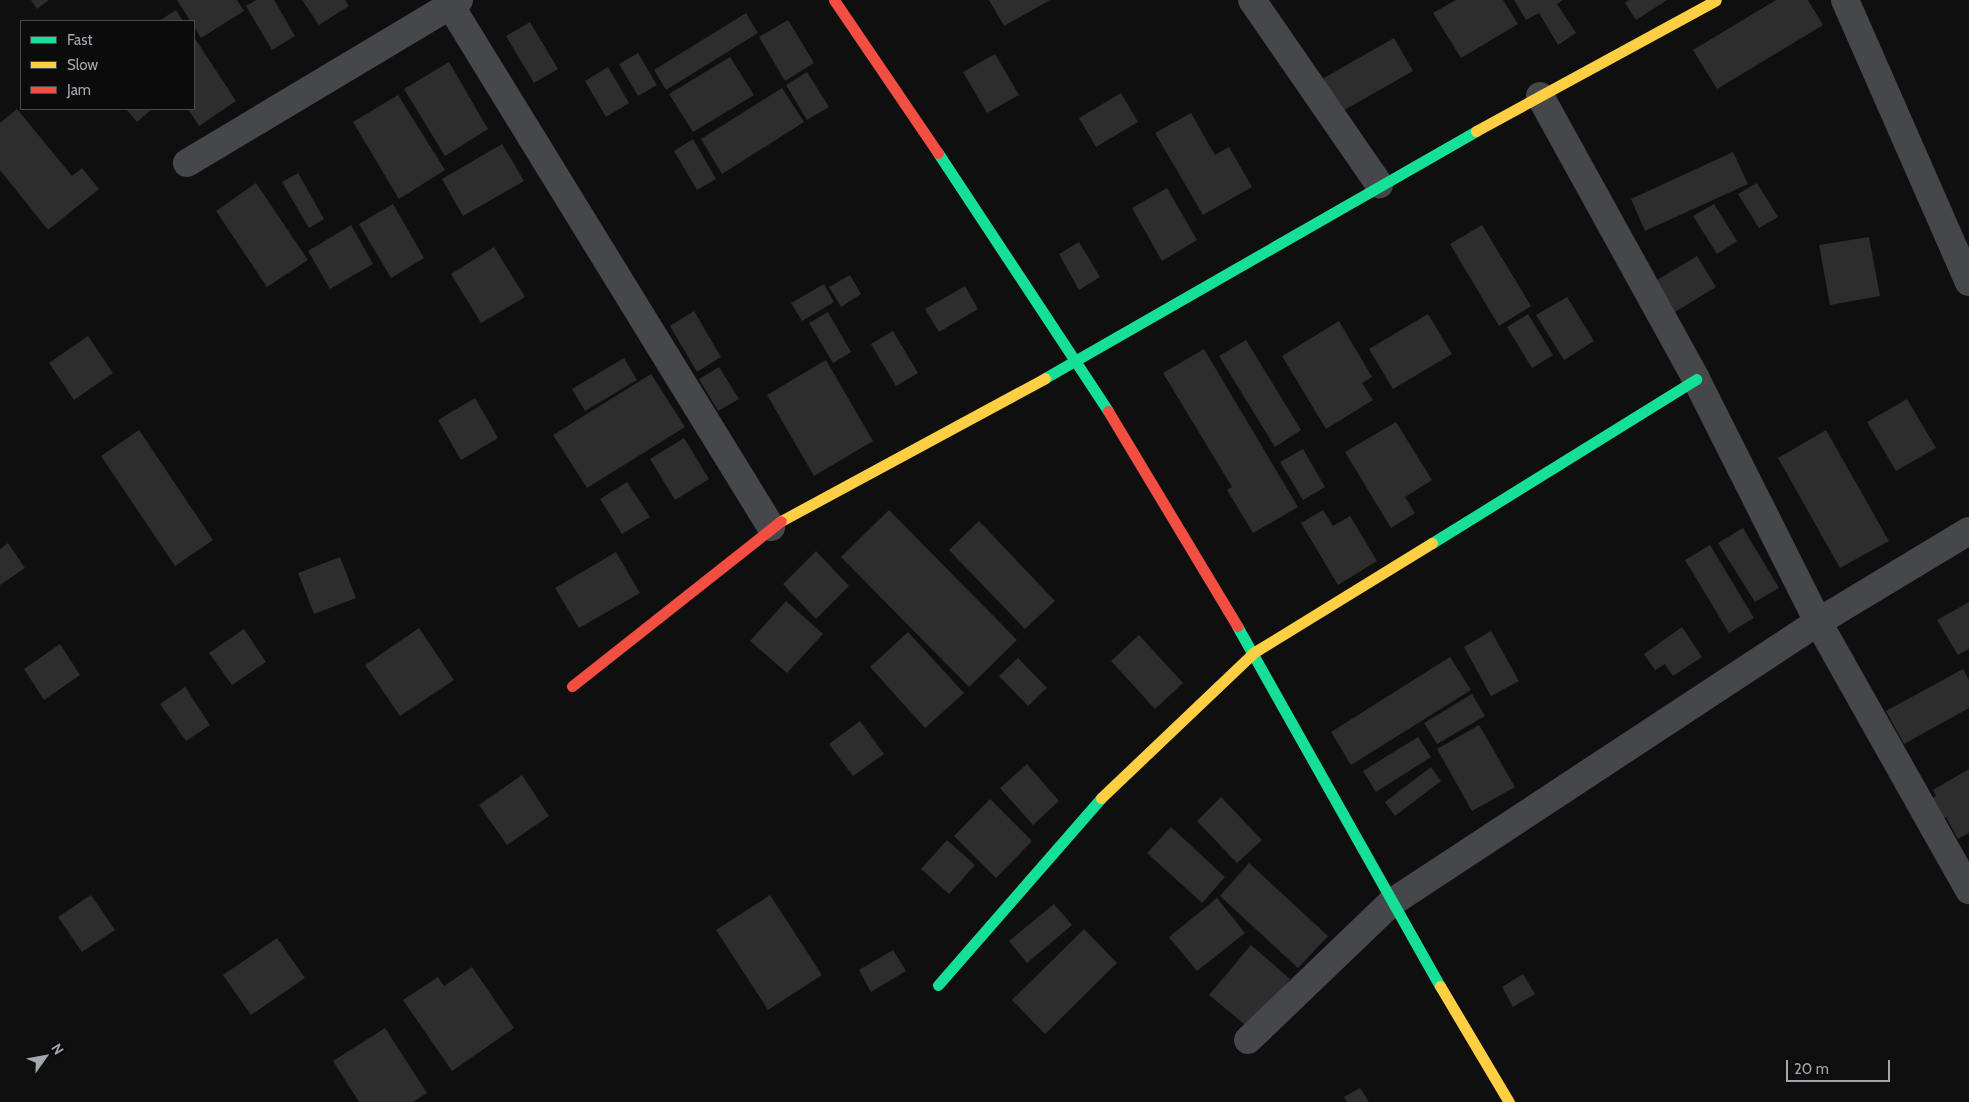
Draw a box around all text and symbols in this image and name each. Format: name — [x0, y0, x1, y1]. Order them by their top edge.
legend — [20, 20, 195, 110]
text: Fast — [67, 31, 92, 49]
text: Slow — [67, 56, 98, 74]
text: Jam — [67, 81, 91, 99]
north arrow — [20, 1032, 70, 1082]
text: N — [47, 1040, 68, 1058]
scale bar — [1789, 1050, 1893, 1082]
text: 20 m — [1794, 1060, 1829, 1078]

